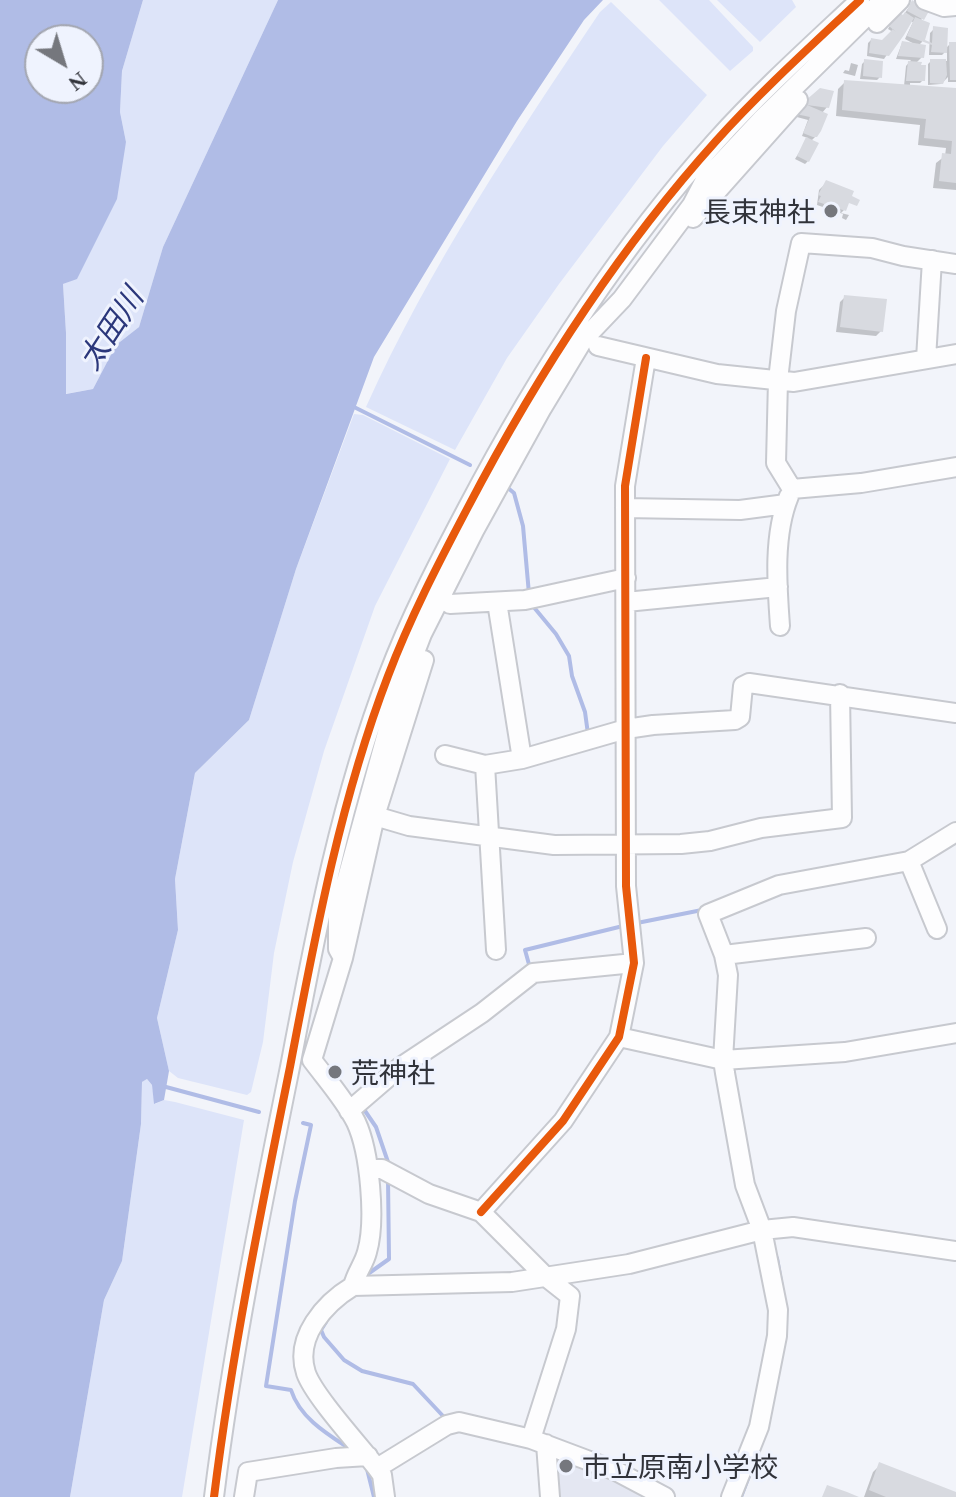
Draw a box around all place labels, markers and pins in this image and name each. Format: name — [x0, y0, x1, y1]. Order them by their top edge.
place label: 長束神社 — [703, 194, 815, 228]
marker: 長束神社 — [822, 202, 840, 220]
place label: 荒神社 — [351, 1055, 435, 1089]
marker: 荒神社 — [326, 1063, 344, 1081]
place label: 市立原南小学校 — [582, 1449, 778, 1483]
marker: 市立原南小学校 — [557, 1457, 575, 1475]

